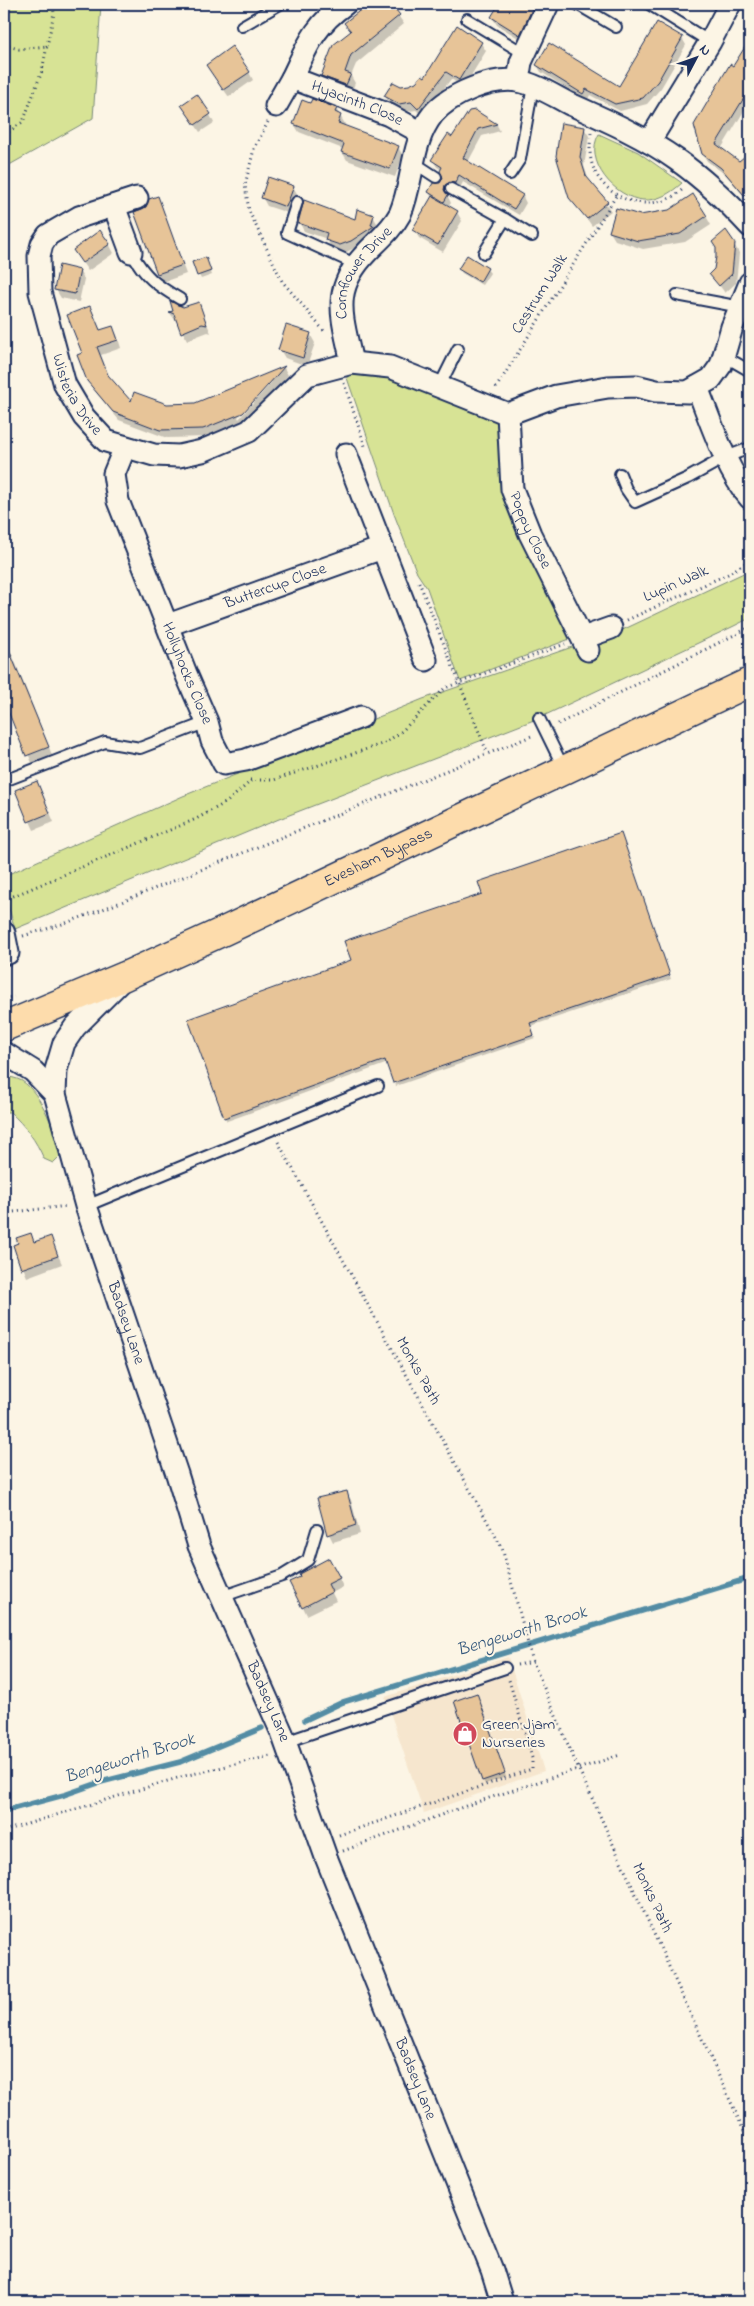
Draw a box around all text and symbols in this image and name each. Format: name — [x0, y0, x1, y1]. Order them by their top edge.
north arrow — [672, 32, 722, 82]
text: N — [694, 40, 716, 61]
street label: Hyacinth Close — [308, 74, 408, 133]
street label: Cornflower Drive — [330, 220, 399, 320]
street label: Cestrum Walk — [506, 248, 575, 339]
street label: Wisteria Drive — [45, 351, 108, 442]
street label: Poppy Close — [502, 488, 558, 574]
street label: Buttercup Close — [220, 557, 330, 616]
street label: Lupin Walk — [639, 559, 713, 609]
street label: Hollyhocks Close — [155, 619, 219, 729]
street label: Evesham Bypass — [320, 822, 437, 894]
street label: Badsey Lane — [100, 1277, 151, 1368]
street label: Monks Path — [389, 1332, 447, 1410]
water label: Bengeworth Brook — [454, 1600, 591, 1664]
street label: Badsey Lane — [239, 1656, 297, 1746]
place label: Green Jjam Nurseries — [482, 1713, 555, 1755]
shop icon: Green Jjam Nurseries — [452, 1721, 478, 1747]
water label: Bengeworth Brook — [62, 1727, 199, 1791]
street label: Monks Path — [625, 1859, 679, 1937]
street label: Badsey Lane — [388, 2033, 443, 2124]

